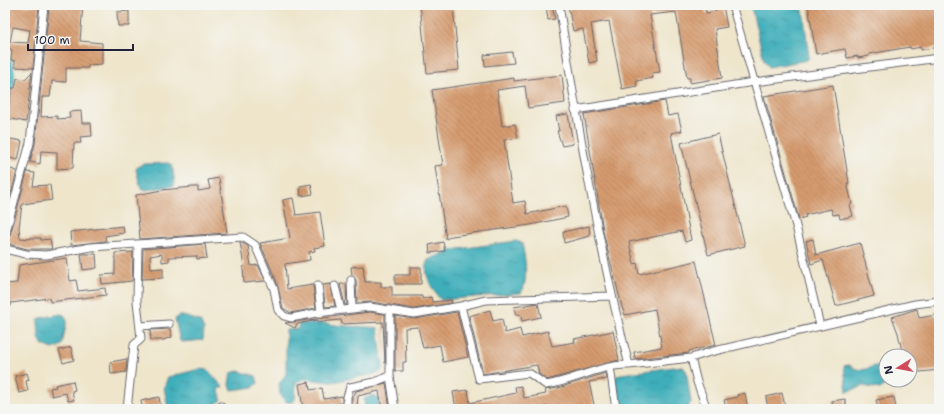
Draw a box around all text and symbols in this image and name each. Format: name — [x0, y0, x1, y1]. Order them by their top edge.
scale bar — [28, 26, 133, 52]
text: 100 m — [34, 32, 70, 48]
north arrow — [878, 348, 918, 388]
text: N — [880, 364, 897, 376]

